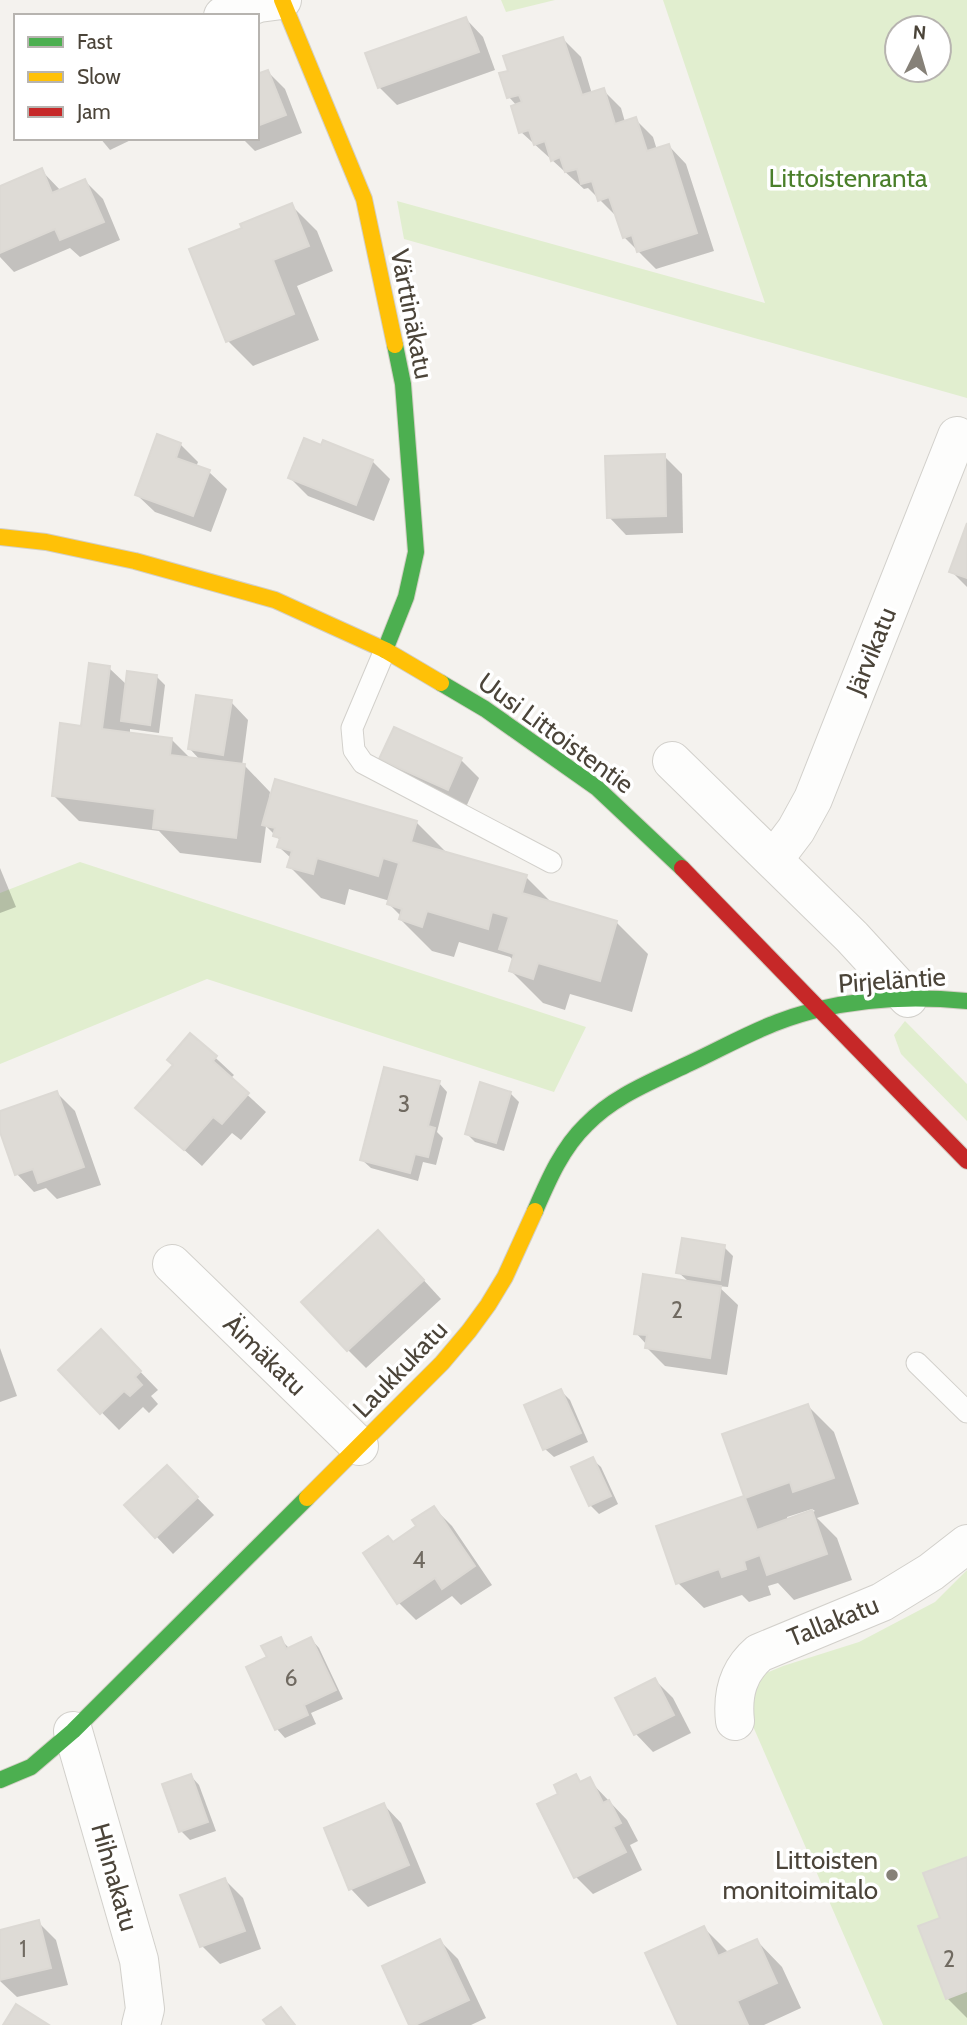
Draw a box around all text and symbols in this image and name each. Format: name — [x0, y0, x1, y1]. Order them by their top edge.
legend — [14, 14, 259, 140]
north arrow — [883, 14, 953, 84]
text: N — [912, 21, 927, 45]
text: Fast — [77, 29, 113, 54]
text: Slow — [77, 64, 121, 89]
text: Jam — [76, 99, 111, 124]
park label: Littoistenranta — [768, 162, 928, 194]
street label: Värttinäkatu — [384, 246, 440, 382]
street label: Järvikatu — [839, 603, 903, 700]
street label: Uusi Littoistentie — [472, 666, 640, 800]
street label: Pirjeläntie — [837, 960, 947, 1000]
house number: 3 — [398, 1090, 410, 1118]
house number: 2 — [671, 1296, 683, 1324]
street label: Äimäkatu — [217, 1308, 313, 1402]
street label: Laukkukatu — [346, 1314, 454, 1424]
house number: 4 — [412, 1546, 426, 1574]
street label: Tallakatu — [783, 1588, 883, 1654]
house number: 6 — [284, 1664, 298, 1692]
street label: Hihnakatu — [84, 1819, 146, 1935]
place label: Littoisten monitoimitalo — [723, 1844, 878, 1906]
marker: Littoisten monitoimitalo — [884, 1867, 900, 1883]
house number: 1 — [19, 1935, 27, 1963]
house number: 2 — [943, 1945, 955, 1973]

